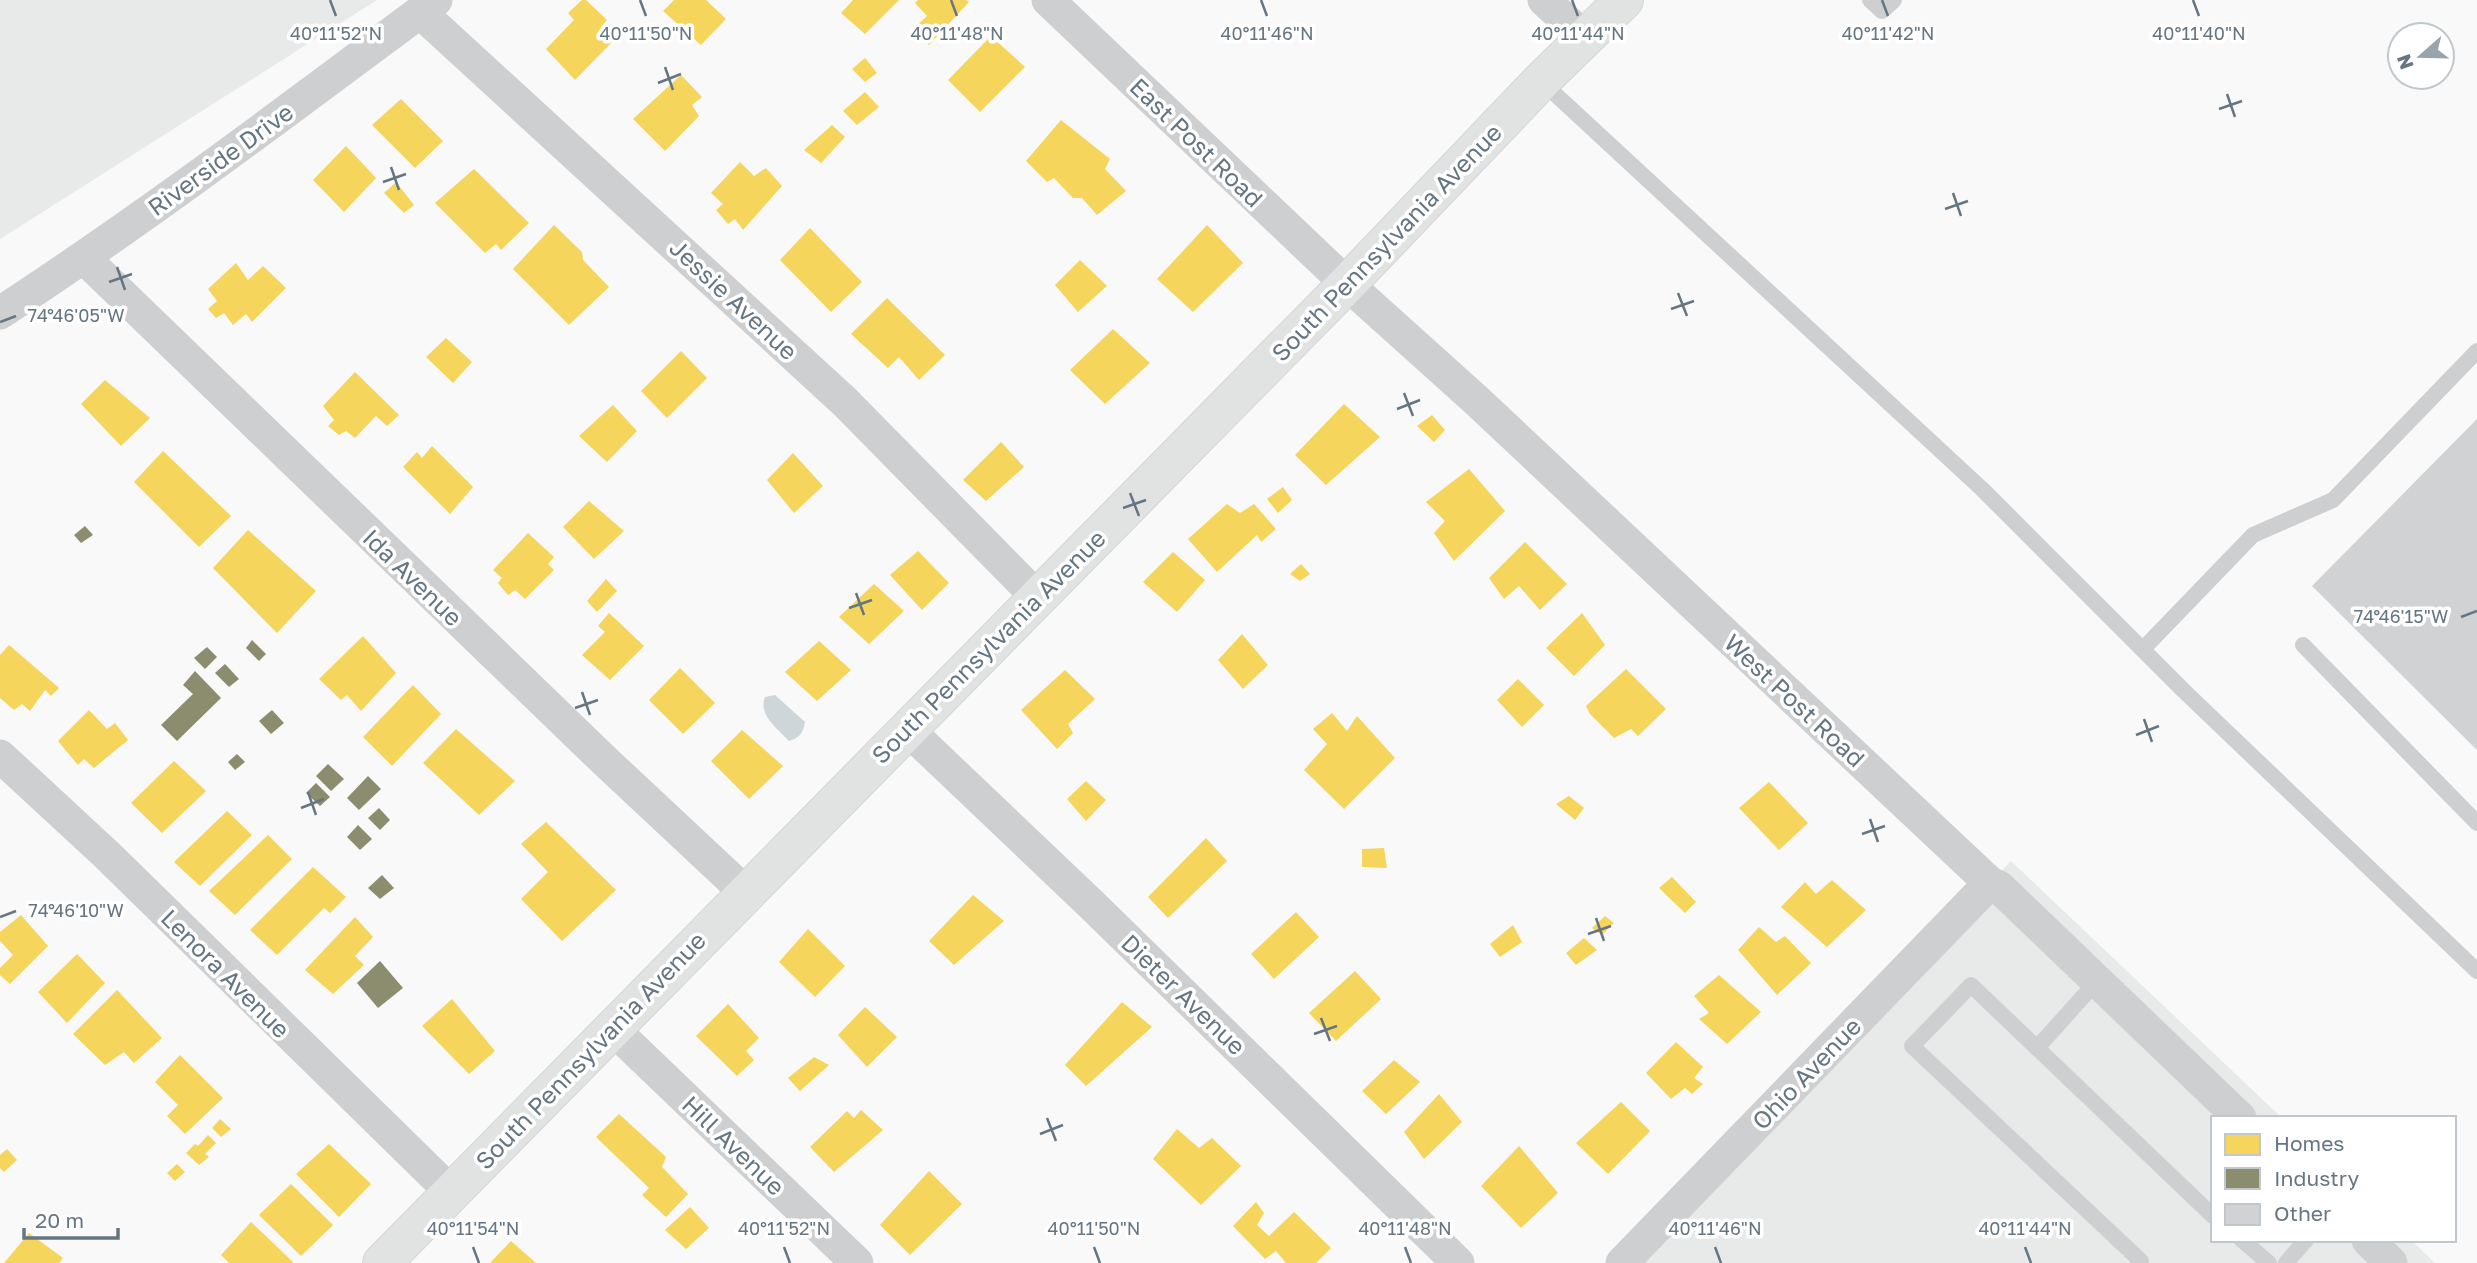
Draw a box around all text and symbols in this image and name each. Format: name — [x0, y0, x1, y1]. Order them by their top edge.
north arrow — [2386, 21, 2456, 91]
text: 40°11'52"N — [290, 22, 382, 44]
text: 40°11'50"N — [600, 22, 692, 44]
text: 40°11'48"N — [910, 22, 1004, 44]
text: 40°11'46"N — [1220, 22, 1314, 44]
text: 40°11'44"N — [1531, 22, 1625, 44]
text: 40°11'42"N — [1842, 22, 1934, 44]
text: 40°11'40"N — [2152, 22, 2246, 44]
text: N — [2391, 51, 2418, 73]
street label: East Post Road — [1125, 71, 1269, 213]
street label: Riverside Drive — [142, 97, 298, 221]
street label: South Pennsylvania Avenue — [1265, 117, 1507, 367]
street label: Jessie Avenue — [664, 233, 804, 365]
text: 74°46'05"W — [27, 304, 125, 326]
street label: Ida Avenue — [357, 523, 469, 631]
street label: South Pennsylvania Avenue — [865, 523, 1111, 769]
text: 74°46'15"W — [2354, 605, 2448, 627]
street label: West Post Road — [1719, 628, 1871, 772]
text: 74°46'10"W — [28, 899, 124, 921]
street label: Lenora Avenue — [156, 903, 296, 1043]
street label: South Pennsylvania Avenue — [469, 925, 711, 1175]
street label: Dieter Avenue — [1116, 928, 1252, 1060]
street label: Ohio Avenue — [1746, 1011, 1866, 1135]
street label: Hill Avenue — [677, 1089, 791, 1201]
legend — [2211, 1116, 2456, 1242]
text: Homes — [2274, 1130, 2344, 1156]
text: Industry — [2274, 1165, 2359, 1191]
scale bar — [24, 1196, 119, 1240]
text: Other — [2274, 1200, 2331, 1226]
text: 20 m — [35, 1207, 84, 1233]
text: 40°11'54"N — [427, 1217, 519, 1239]
text: 40°11'52"N — [738, 1217, 830, 1239]
text: 40°11'50"N — [1048, 1217, 1140, 1239]
text: 40°11'48"N — [1358, 1217, 1452, 1239]
text: 40°11'46"N — [1668, 1217, 1762, 1239]
text: 40°11'44"N — [1978, 1217, 2072, 1239]

